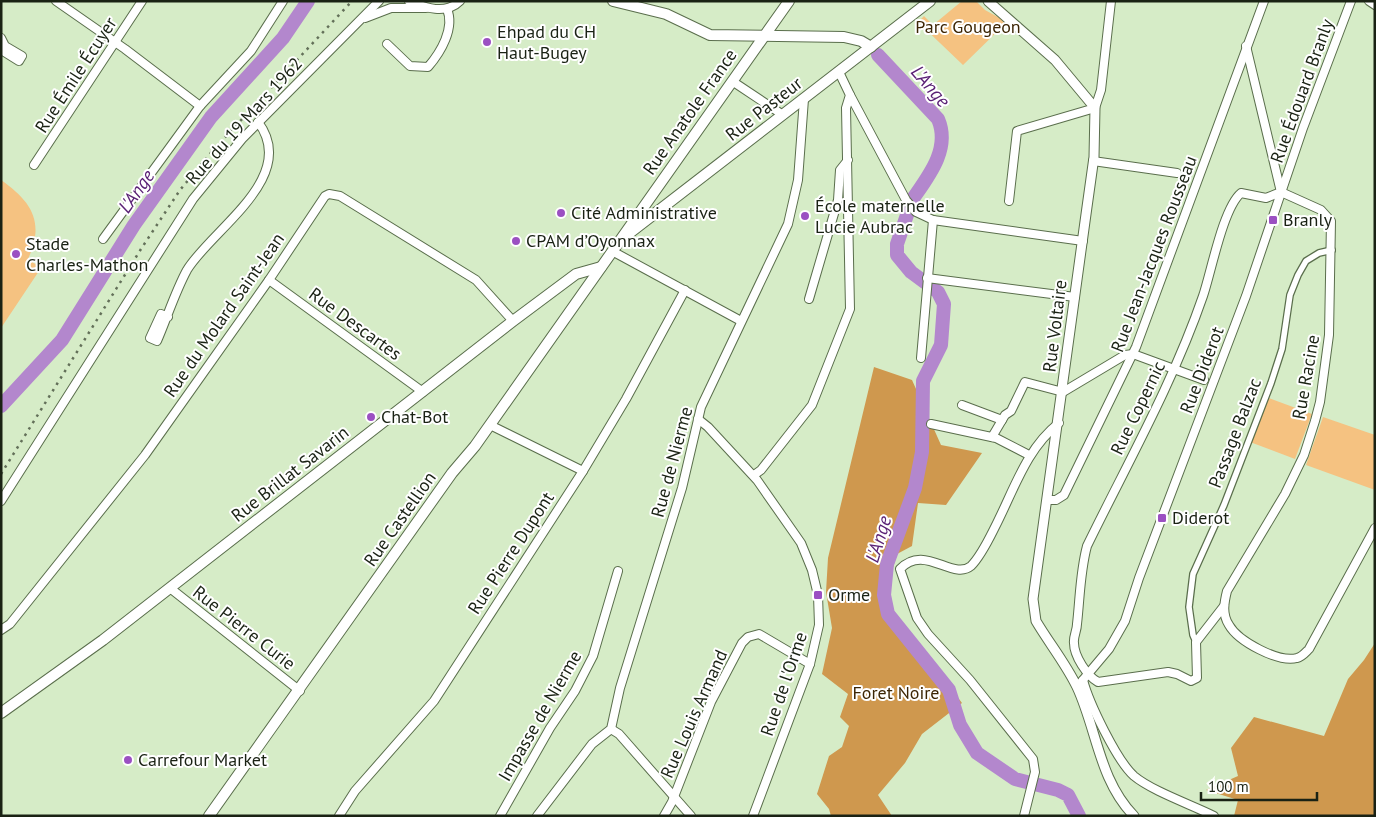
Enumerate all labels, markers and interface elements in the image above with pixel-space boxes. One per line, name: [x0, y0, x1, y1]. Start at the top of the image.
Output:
street label: Rue Émile Écuyer: [30, 13, 122, 137]
park label: Parc Gougeon: [915, 15, 1021, 38]
street label: Rue Édouard Branly: [1265, 15, 1338, 166]
place label: Ehpad du CH Haut-Bugey: [497, 20, 596, 64]
marker: Ehpad du CH Haut-Bugey: [481, 36, 493, 48]
street label: Rue Anatole France: [638, 44, 742, 179]
street label: Rue du 19 Mars 1962: [180, 52, 307, 189]
water label: L'Ange: [906, 60, 956, 112]
street label: Rue Pasteur: [721, 72, 807, 146]
street label: Rue Jean-Jacques Rousseau: [1105, 152, 1202, 355]
water label: L'Ange: [113, 164, 160, 217]
place label: École maternelle Lucie Aubrac: [815, 194, 945, 238]
place label: Cité Administrative: [571, 201, 717, 224]
marker: Cité Administrative: [555, 207, 567, 219]
place label: Branly: [1283, 208, 1333, 231]
marker: École maternelle Lucie Aubrac: [799, 210, 811, 222]
marker: Branly: [1267, 214, 1279, 226]
street label: Rue du Molard Saint-Jean: [158, 228, 289, 401]
place label: CPAM d’Oyonnax: [526, 229, 655, 252]
place label: Stade Charles-Mathon: [26, 232, 148, 276]
marker: CPAM d’Oyonnax: [510, 235, 522, 247]
marker: Stade Charles-Mathon: [10, 248, 22, 260]
street label: Rue Voltaire: [1037, 278, 1072, 373]
street label: Rue Descartes: [304, 282, 406, 365]
street label: Rue Diderot: [1174, 323, 1229, 417]
street label: Rue Racine: [1287, 333, 1324, 421]
street label: Rue Copernic: [1105, 357, 1170, 458]
street label: Passage Balzac: [1203, 375, 1266, 491]
street label: Rue de Nierme: [646, 404, 697, 520]
place label: Chat-Bot: [381, 405, 448, 428]
marker: Chat-Bot: [365, 411, 377, 423]
street label: Rue Brillat Savarin: [226, 421, 353, 527]
street label: Rue Castellion: [358, 467, 441, 571]
street label: Rue Pierre Dupont: [462, 487, 559, 618]
place label: Diderot: [1172, 506, 1229, 529]
marker: Diderot: [1156, 512, 1168, 524]
water label: L'Ange: [860, 513, 896, 565]
street label: Rue Pierre Curie: [188, 580, 300, 675]
place label: Orme: [828, 583, 870, 606]
marker: Orme: [812, 589, 824, 601]
street label: Rue de l'Orme: [755, 629, 812, 739]
street label: Impasse de Nierme: [493, 646, 586, 785]
street label: Rue Louis Armand: [655, 646, 732, 782]
park label: Foret Noire: [853, 681, 939, 704]
place label: Carrefour Market: [138, 748, 267, 771]
marker: Carrefour Market: [122, 754, 134, 766]
scale bar: [1201, 770, 1317, 802]
text: 100 m: [1208, 777, 1249, 796]

